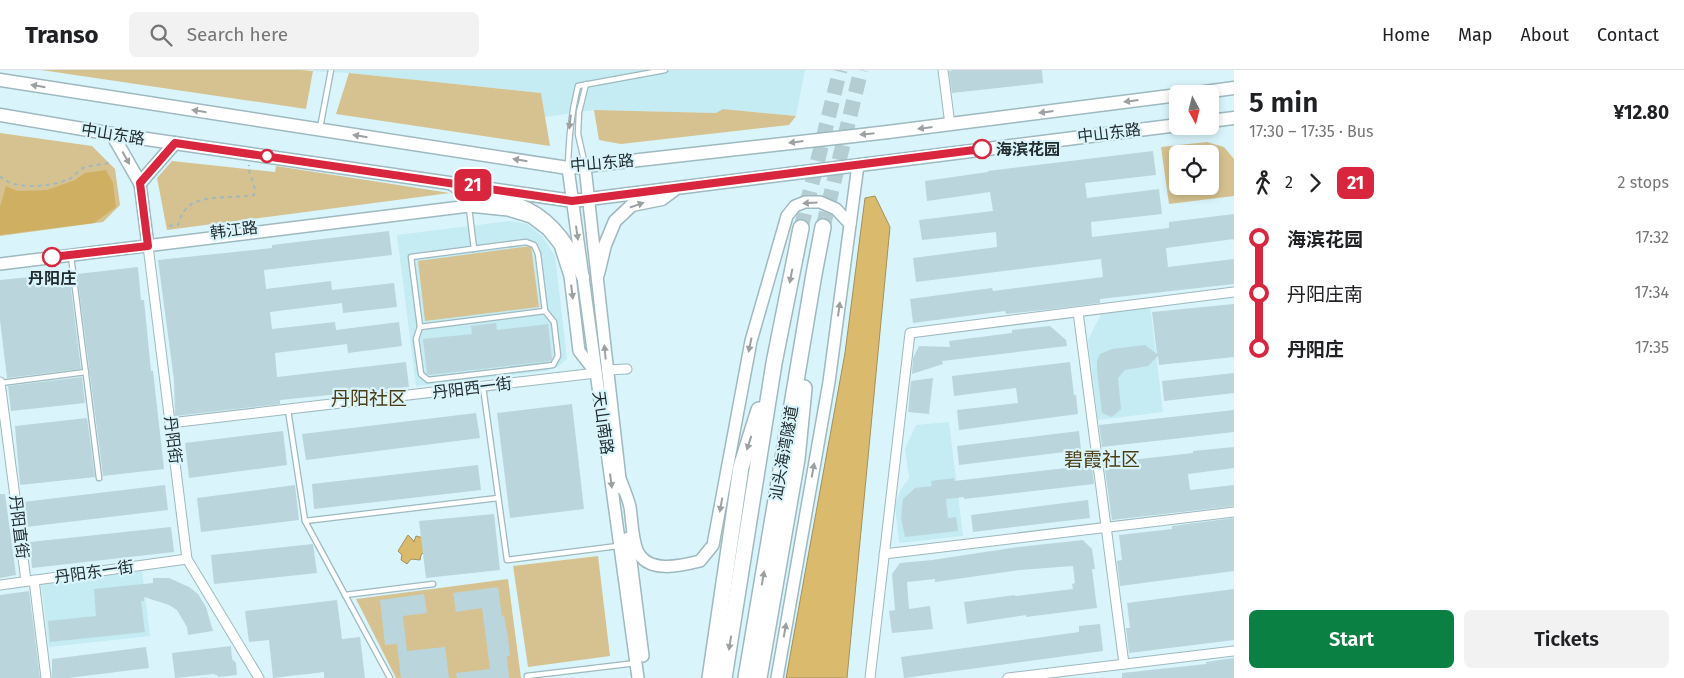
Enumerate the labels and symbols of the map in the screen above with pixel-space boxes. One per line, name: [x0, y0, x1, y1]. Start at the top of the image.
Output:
one-way arrow: [30, 82, 46, 90]
north arrow: [1169, 85, 1219, 135]
one-way arrow: [1122, 97, 1138, 105]
one-way arrow: [191, 107, 207, 115]
one-way arrow: [1038, 108, 1054, 116]
one-way arrow: [566, 115, 574, 131]
street label: 中山东路: [80, 120, 146, 148]
street label: 中山东路: [1076, 120, 1142, 146]
one-way arrow: [917, 124, 933, 132]
one-way arrow: [858, 130, 874, 138]
one-way arrow: [351, 131, 367, 139]
one-way arrow: [788, 138, 804, 146]
marker: 海滨花园: [972, 139, 992, 159]
place label: 海滨花园: [996, 140, 1060, 159]
unlabelled marker: [260, 149, 274, 163]
one-way arrow: [122, 151, 130, 166]
street label: 中山东路: [569, 151, 635, 175]
one-way arrow: [512, 156, 528, 164]
line badge: 21: [450, 169, 496, 201]
one-way arrow: [801, 199, 817, 207]
one-way arrow: [630, 201, 645, 209]
street label: 韩江路: [209, 218, 259, 242]
one-way arrow: [573, 226, 581, 242]
marker: 丹阳庄: [42, 247, 62, 267]
one-way arrow: [787, 268, 795, 284]
place label: 丹阳庄: [28, 269, 76, 288]
one-way arrow: [568, 284, 576, 300]
one-way arrow: [835, 301, 843, 317]
one-way arrow: [746, 337, 754, 352]
one-way arrow: [601, 343, 609, 359]
street label: 丹阳西一街: [431, 374, 513, 402]
district label: 丹阳社区: [331, 387, 407, 410]
street label: 天山南路: [589, 390, 617, 456]
street label: 汕头海湾隧道: [766, 404, 802, 502]
street label: 丹阳街: [161, 415, 185, 465]
one-way arrow: [744, 435, 752, 450]
district label: 碧霞社区: [1064, 448, 1140, 471]
one-way arrow: [810, 462, 818, 478]
one-way arrow: [607, 473, 615, 489]
street label: 丹阳直街: [6, 494, 32, 560]
one-way arrow: [716, 497, 724, 513]
street label: 丹阳东一街: [53, 557, 135, 587]
one-way arrow: [759, 570, 767, 586]
one-way arrow: [781, 622, 789, 638]
one-way arrow: [726, 635, 734, 651]

